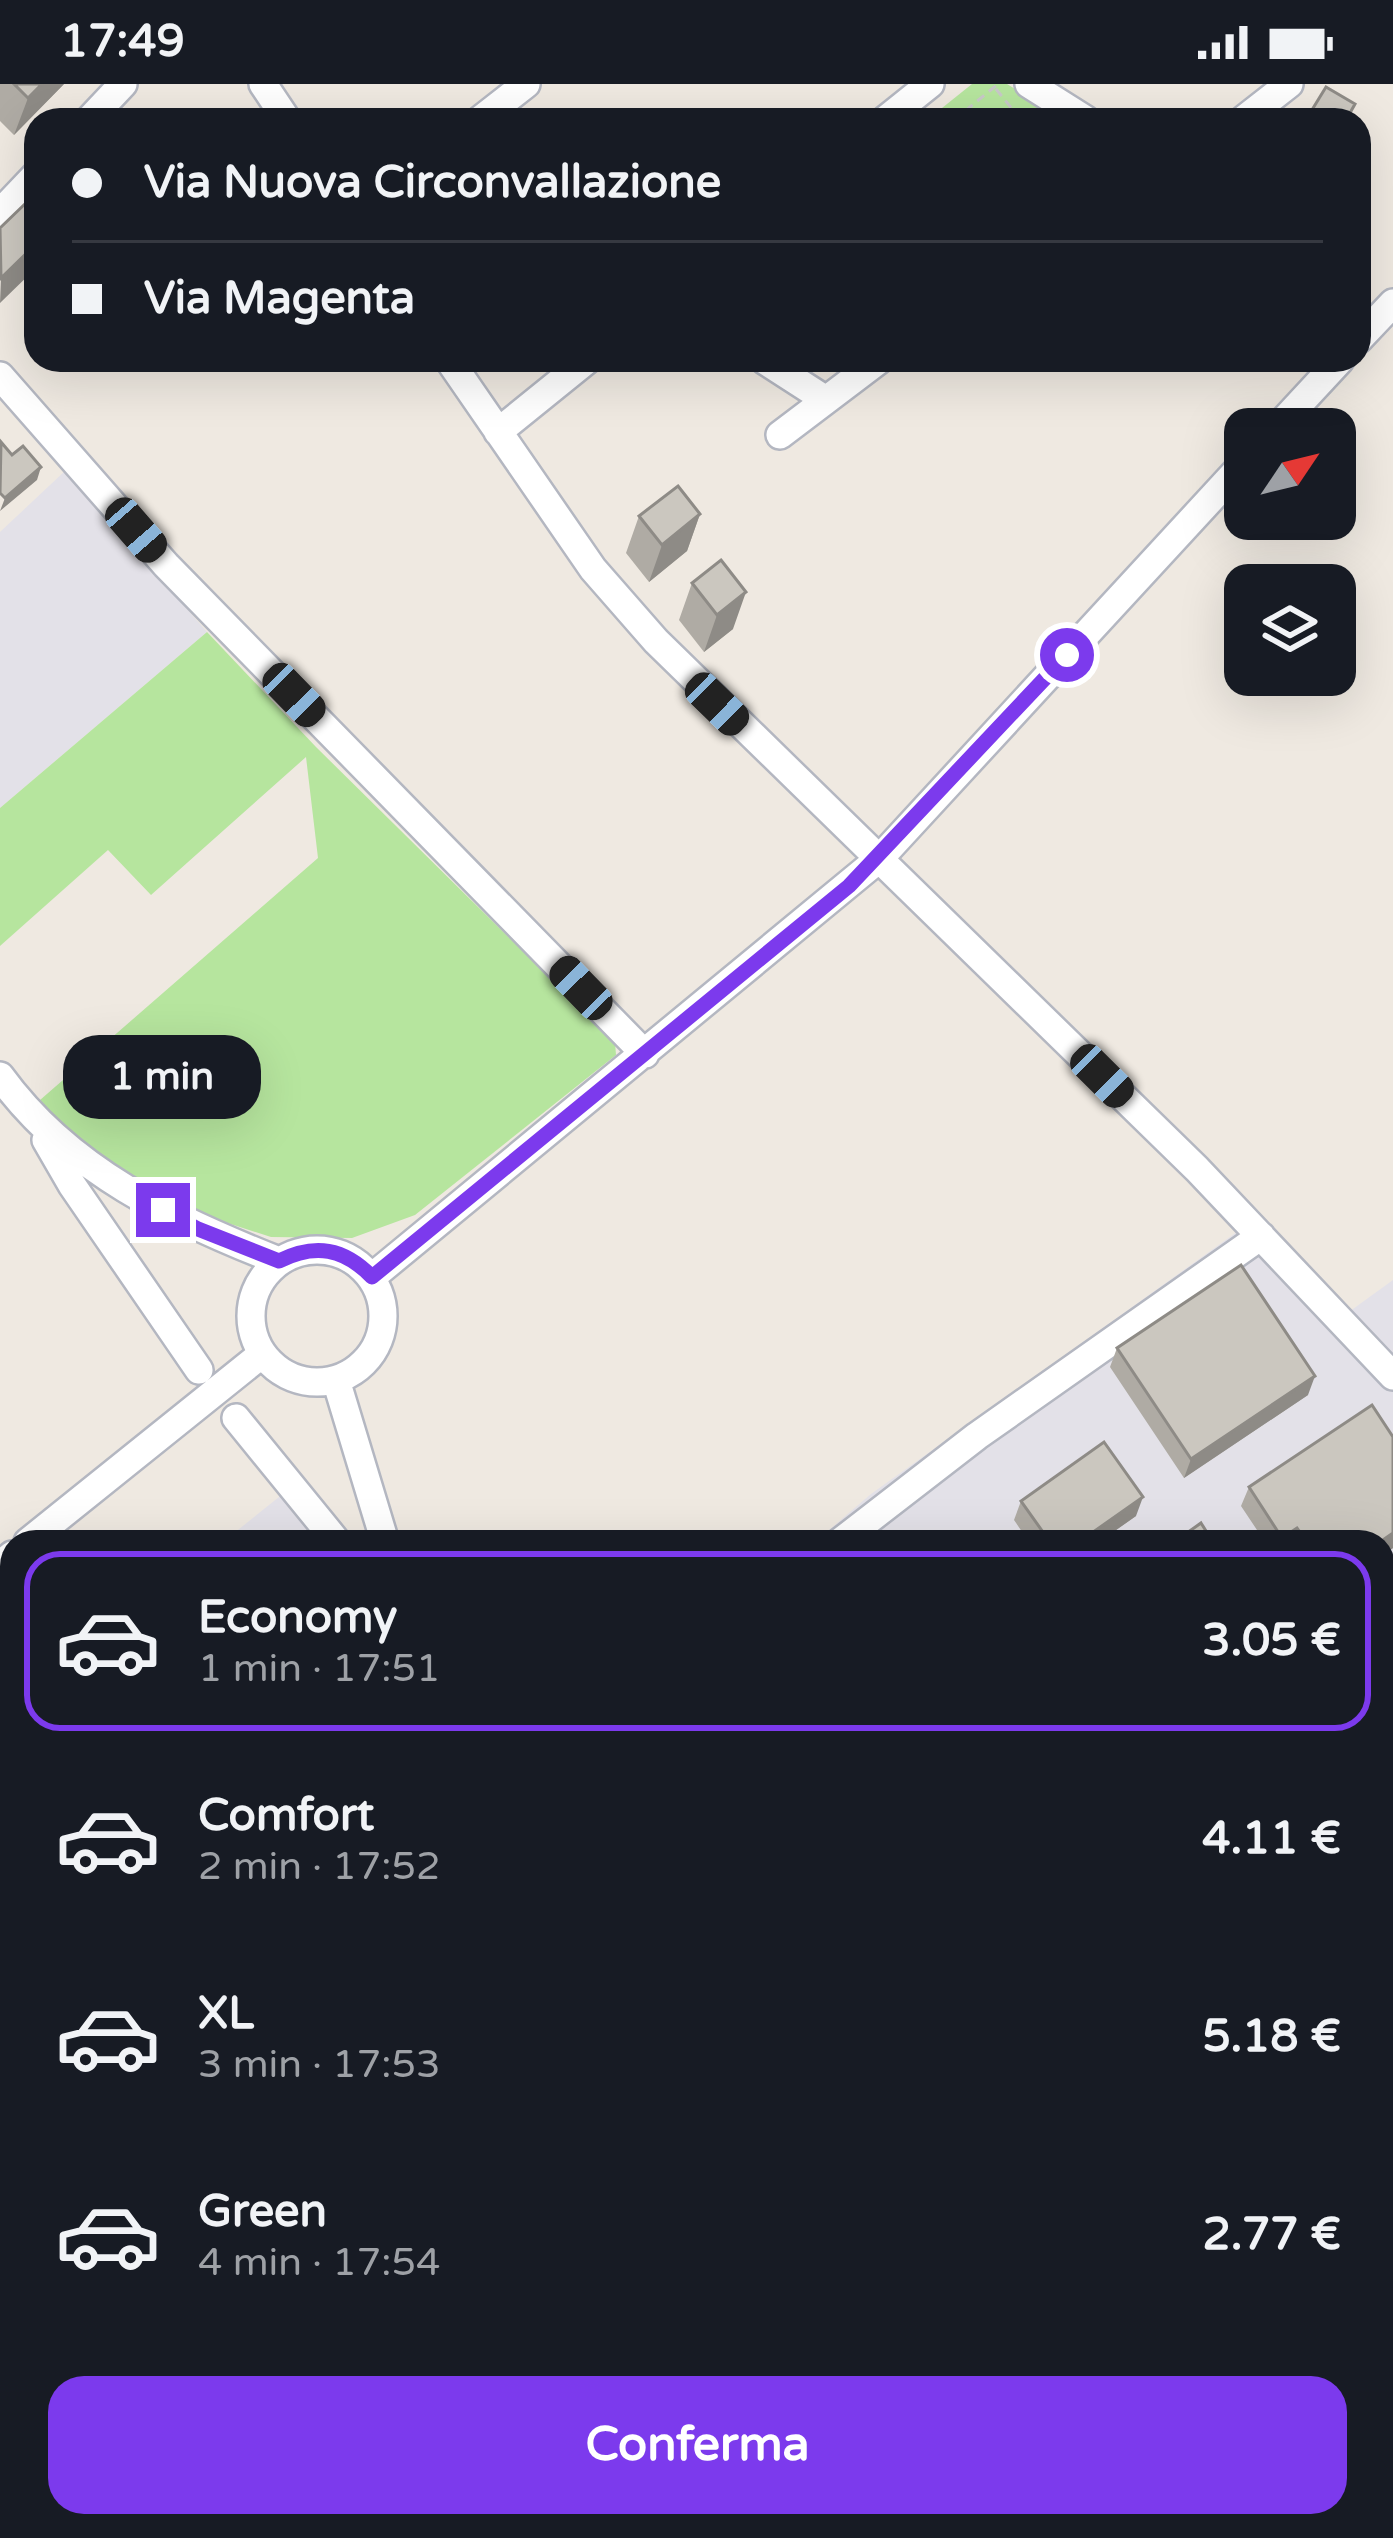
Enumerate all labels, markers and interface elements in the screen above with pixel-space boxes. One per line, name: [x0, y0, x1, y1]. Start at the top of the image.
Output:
text: 17:49: [60, 15, 185, 69]
text: Via Nuova Circonvallazione: [144, 156, 721, 210]
text: Via Magenta: [144, 272, 415, 326]
north arrow: [1224, 408, 1356, 540]
map controls: [1224, 408, 1356, 696]
car: [99, 491, 173, 569]
button: layers: [1224, 564, 1356, 696]
route start: [1040, 628, 1094, 682]
car: [256, 657, 332, 733]
car: [679, 666, 755, 742]
car: [543, 950, 619, 1026]
callout: 1 min: [64, 1036, 262, 1120]
car: [1064, 1038, 1140, 1114]
text: 1 min: [110, 1053, 214, 1100]
route end: [136, 1183, 190, 1237]
icon: car: [54, 1587, 162, 1695]
text: Economy: [198, 1591, 397, 1645]
text: 3.05 €: [1202, 1614, 1341, 1668]
text: 1 min · 17:51: [198, 1645, 440, 1692]
icon: car: [54, 1785, 162, 1893]
text: Comfort: [198, 1789, 374, 1843]
text: 4.11 €: [1202, 1812, 1341, 1866]
text: 2 min · 17:52: [198, 1843, 440, 1890]
icon: car: [54, 1983, 162, 2091]
text: XL: [198, 1987, 254, 2041]
text: 5.18 €: [1203, 2010, 1341, 2064]
text: 3 min · 17:53: [198, 2041, 440, 2088]
icon: car: [54, 2181, 162, 2289]
text: Green: [198, 2185, 327, 2239]
text: 2.77 €: [1203, 2208, 1341, 2262]
text: 4 min · 17:54: [198, 2239, 440, 2286]
button: Conferma: [48, 2376, 1347, 2514]

